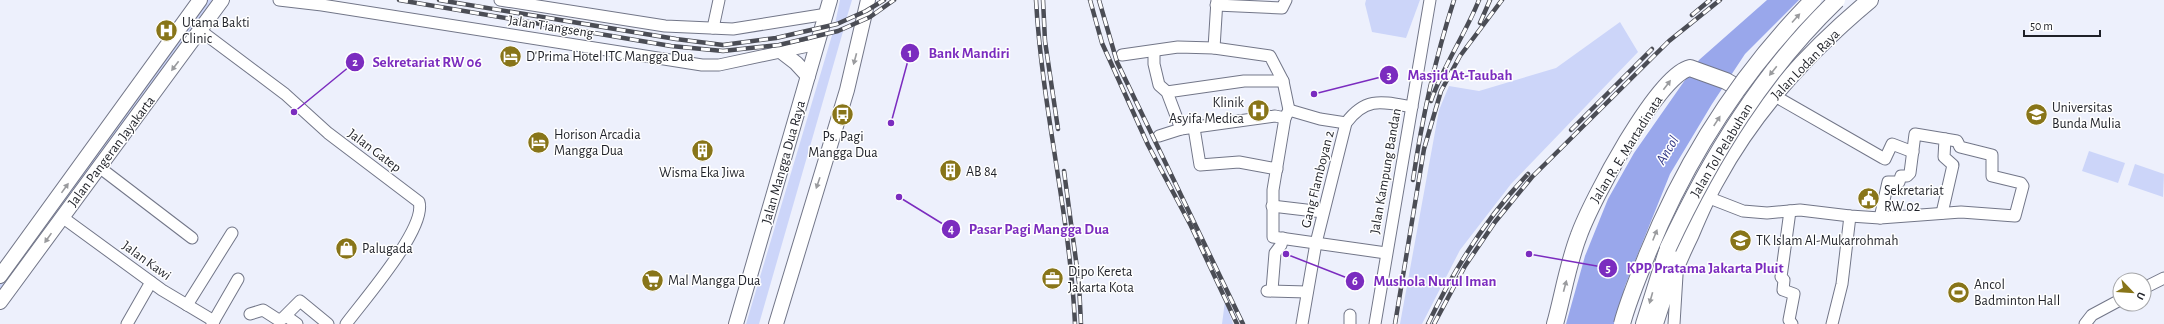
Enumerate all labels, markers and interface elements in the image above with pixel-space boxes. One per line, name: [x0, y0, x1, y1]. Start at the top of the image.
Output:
scale bar: [2024, 12, 2100, 38]
street label: Jalan Tiangseng: [507, 13, 595, 41]
one-way arrow: [1791, 13, 1801, 23]
place label: Utama Bakti Clinic: [182, 16, 250, 46]
hospital icon: Utama Bakti Clinic: [153, 17, 179, 43]
text: 50 m: [2030, 20, 2053, 32]
street label: Jalan Lodan Raya: [1769, 27, 1843, 102]
callout: Bank Mandiri: [900, 39, 1017, 66]
hotel icon: D'Prima Hotel ITC Mangga Dua: [497, 43, 523, 69]
text: Bank Mandiri: [928, 46, 1010, 61]
text: 1: [908, 47, 912, 59]
callout: Sekretariat RW 06: [345, 48, 490, 75]
place label: D'Prima Hotel ITC Mangga Dua: [526, 50, 694, 64]
one-way arrow: [852, 53, 858, 65]
text: Sekretariat RW 06: [372, 55, 482, 70]
text: 2: [352, 56, 358, 68]
one-way arrow: [171, 60, 179, 71]
callout: Masjid At-Taubah: [1379, 61, 1520, 88]
one-way arrow: [1769, 65, 1778, 76]
text: Masjid At-Taubah: [1407, 68, 1513, 83]
text: 3: [1386, 69, 1392, 81]
one-way arrow: [1663, 79, 1671, 90]
street label: Jalan Pangeran Jayakarta: [66, 93, 158, 209]
street label: Jalan R. E. Martadinata: [1588, 93, 1666, 206]
place label: Klinik Asyifa Medica: [1169, 96, 1245, 126]
hospital icon: Klinik Asyifa Medica: [1246, 97, 1272, 123]
street label: Jalan Mangga Dua Raya: [760, 99, 808, 225]
bus stop icon: Ps. Pagi Mangga Dua: [830, 101, 856, 127]
street label: Jalan Tol Pelabuhan: [1688, 101, 1755, 200]
place label: Universitas Bunda Mulia: [2052, 101, 2122, 131]
school or university icon: Universitas Bunda Mulia: [2023, 102, 2049, 128]
street label: Jalan Kampung Bandan: [1368, 107, 1404, 235]
one-way arrow: [1713, 115, 1720, 127]
street label: Jalan Gatep: [345, 126, 404, 175]
place label: Horison Arcadia Mangga Dua: [554, 128, 641, 158]
hotel icon: Horison Arcadia Mangga Dua: [526, 129, 552, 155]
street label: Gang Flamboyan 2: [1299, 129, 1337, 229]
place label: Ps. Pagi Mangga Dua: [808, 130, 878, 160]
water label: Ancol: [1653, 133, 1682, 168]
building icon: Wisma Eka Jiwa: [689, 137, 715, 163]
building icon: AB 84: [937, 158, 963, 184]
place label: AB 84: [966, 165, 998, 179]
place label: Wisma Eka Jiwa: [659, 166, 746, 180]
one-way arrow: [815, 178, 821, 190]
one-way arrow: [61, 183, 69, 194]
place label: Sekretariat RW 02: [1884, 184, 1944, 214]
public building icon: Sekretariat RW 02: [1856, 185, 1882, 211]
callout: Pasar Pagi Mangga Dua: [941, 215, 1117, 242]
text: Pasar Pagi Mangga Dua: [969, 222, 1109, 237]
text: 4: [948, 223, 954, 235]
school or university icon: TK Islam Al-Mukarrohmah: [1728, 227, 1754, 253]
one-way arrow: [1653, 229, 1659, 241]
one-way arrow: [44, 232, 52, 243]
place label: TK Islam Al-Mukarrohmah: [1756, 234, 1899, 248]
shop icon: Palugada: [334, 235, 360, 261]
street label: Jalan Kawi: [119, 239, 173, 283]
place label: Palugada: [362, 242, 413, 256]
callout: KPP Pratama Jakarta Pluit: [1598, 255, 1791, 282]
text: KPP Pratama Jakarta Pluit: [1626, 261, 1784, 276]
text: 5: [1605, 262, 1611, 274]
place label: Dipo Kereta Jakarta Kota: [1068, 265, 1134, 295]
office icon: Dipo Kereta Jakarta Kota: [1039, 266, 1065, 292]
supermarket icon: Mal Mangga Dua: [639, 267, 665, 293]
callout: Mushola Nurul Iman: [1345, 267, 1504, 294]
north arrow: [2112, 272, 2152, 312]
place label: Mal Mangga Dua: [668, 274, 761, 288]
text: Mushola Nurul Iman: [1374, 274, 1497, 289]
text: 6: [1352, 275, 1358, 287]
place label: Ancol Badminton Hall: [1974, 278, 2060, 308]
sports icon: Ancol Badminton Hall: [1946, 279, 1972, 305]
one-way arrow: [1562, 280, 1568, 292]
text: U: [2134, 291, 2147, 302]
one-way arrow: [1648, 292, 1654, 304]

